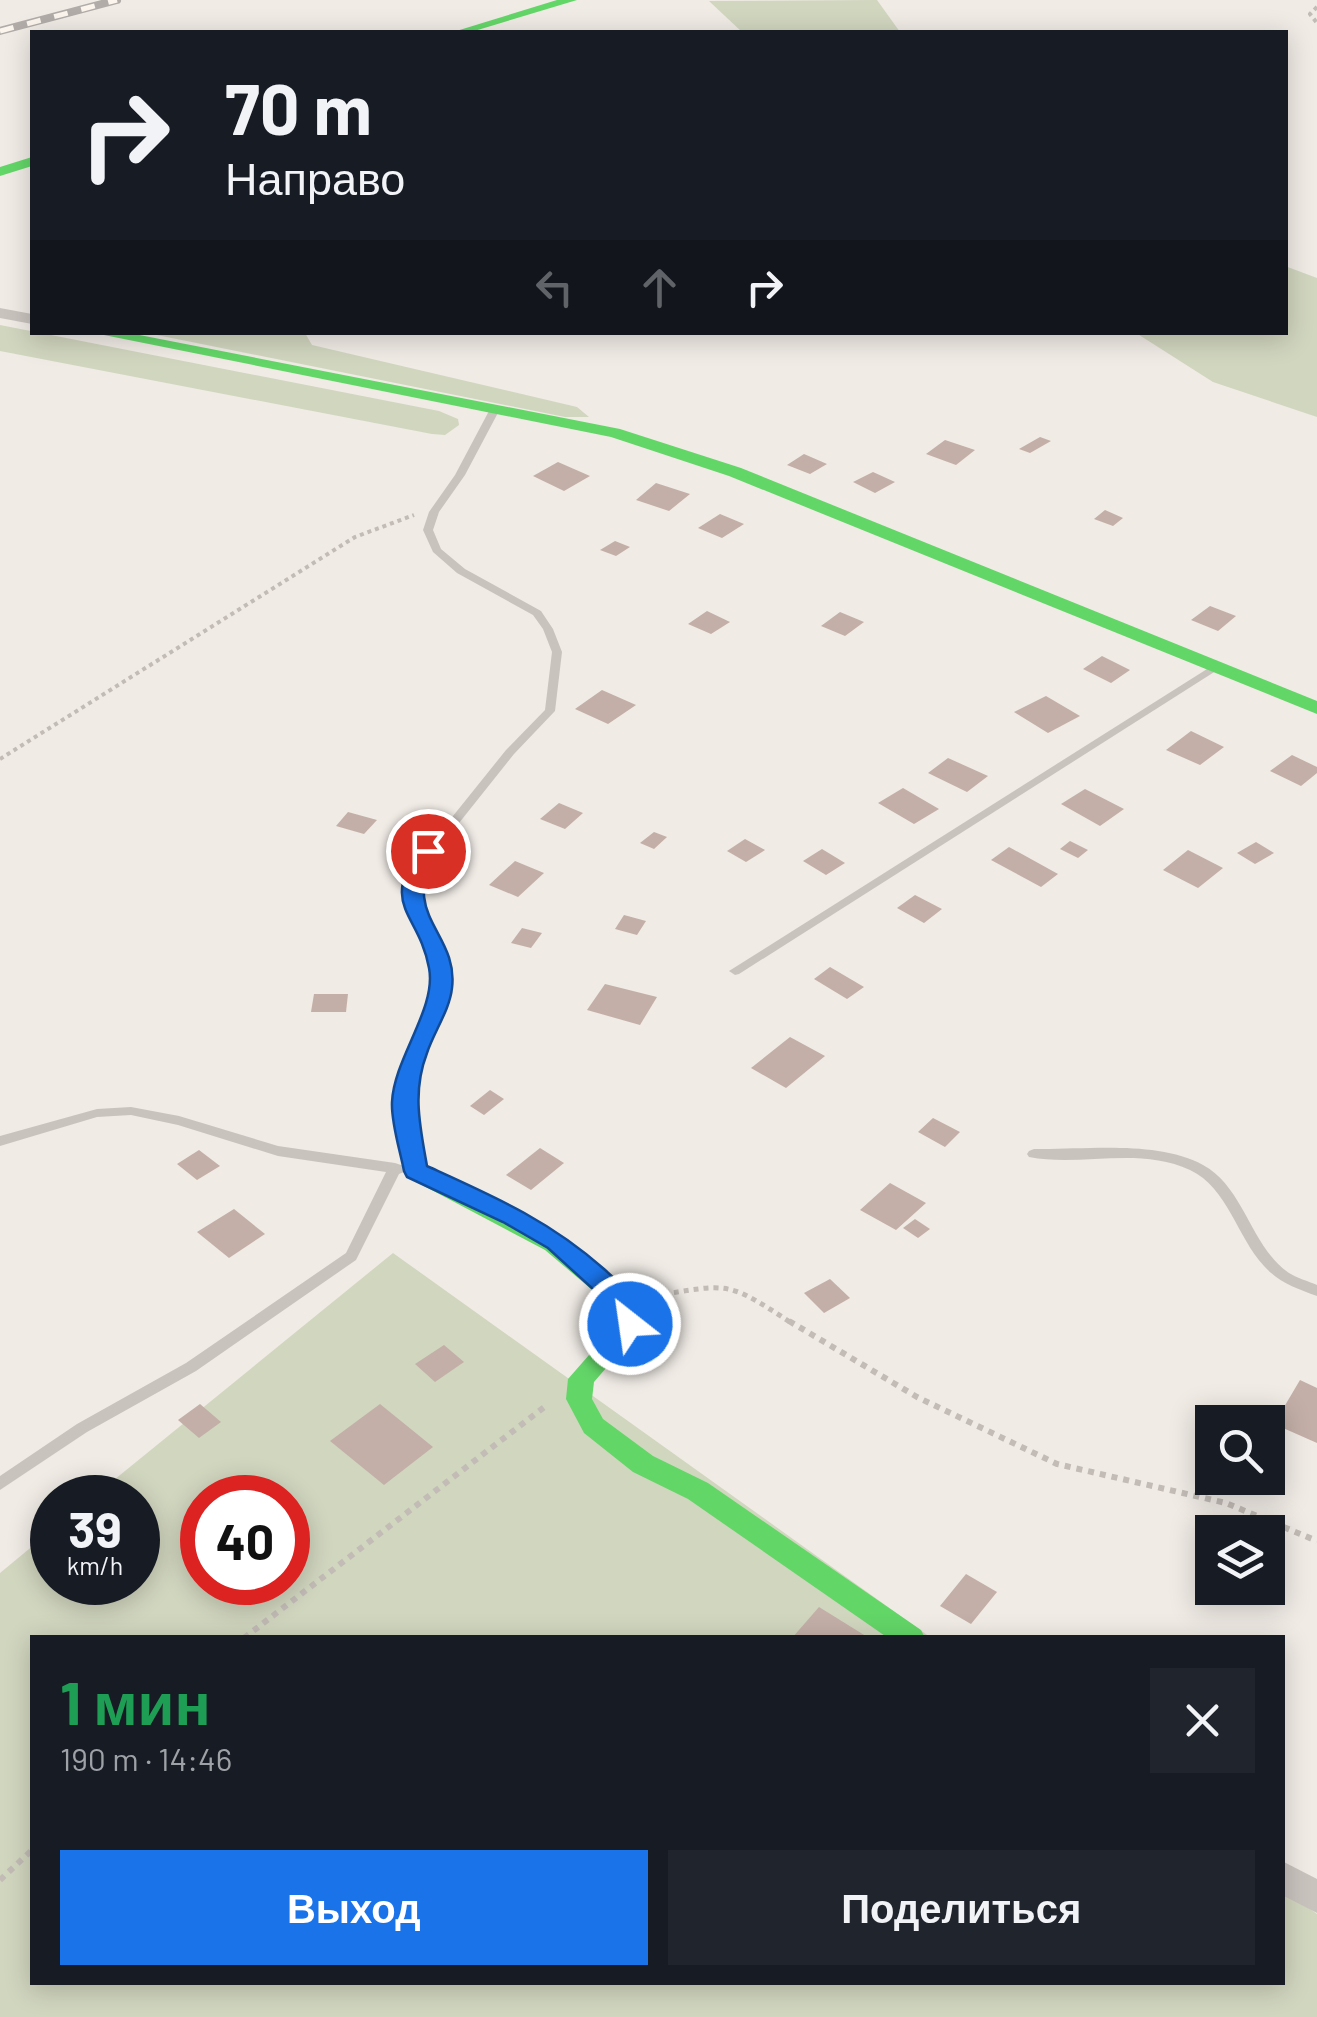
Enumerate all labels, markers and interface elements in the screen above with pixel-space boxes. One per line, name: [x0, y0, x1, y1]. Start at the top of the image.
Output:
text: 70 m: [225, 65, 372, 149]
icon: right: [60, 70, 190, 200]
text: Направо: [225, 150, 405, 204]
icon: left: [527, 260, 582, 315]
icon: ahead: [632, 260, 687, 315]
icon: right: [737, 260, 792, 315]
pin: [386, 809, 471, 894]
icon: arrive: [401, 824, 456, 879]
position arrow: [578, 1272, 682, 1376]
map controls: [1195, 1405, 1285, 1605]
button: search: [1195, 1405, 1285, 1495]
speed limit sign: 40: [180, 1475, 310, 1605]
text: 39: [68, 1498, 122, 1558]
button: layers: [1195, 1515, 1285, 1605]
text: km/h: [67, 1550, 123, 1580]
text: 1 мин: [60, 1665, 211, 1737]
button: close: [1150, 1668, 1255, 1773]
text: 190 m · 14:46: [60, 1739, 232, 1777]
button: Выход: [60, 1850, 648, 1965]
button: Поделиться: [668, 1850, 1255, 1965]

